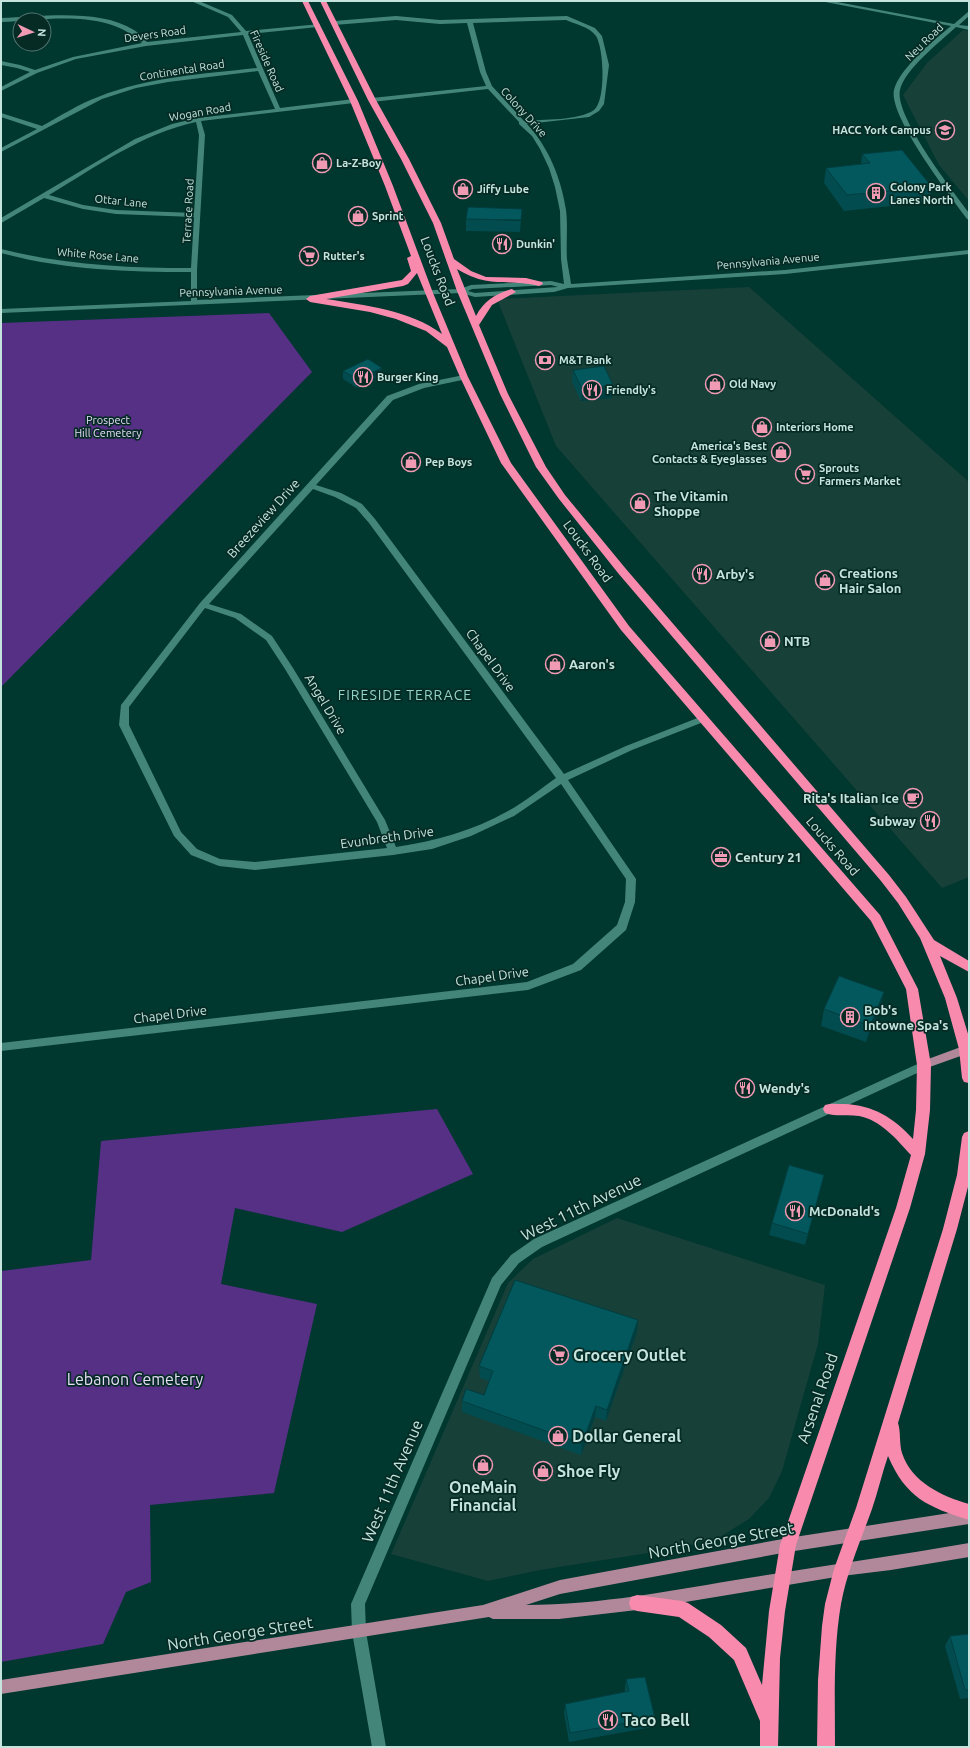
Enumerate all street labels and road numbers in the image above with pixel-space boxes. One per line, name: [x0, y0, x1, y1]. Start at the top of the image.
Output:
street label: Neu Road: [903, 21, 945, 63]
street label: Devers Road: [123, 24, 187, 44]
street label: Fireside Road: [248, 28, 286, 94]
street label: Continental Road: [139, 57, 225, 83]
street label: Colony Drive: [499, 85, 549, 139]
street label: Wogan Road: [168, 101, 232, 123]
street label: Terrace Road: [180, 178, 196, 244]
street label: Ottar Lane: [94, 192, 148, 210]
street label: Loucks Road: [418, 234, 458, 308]
street label: White Rose Lane: [57, 245, 139, 265]
street label: Pennsylvania Avenue: [716, 251, 820, 271]
street label: Pennsylvania Avenue: [179, 283, 283, 299]
street label: Breezeview Drive: [224, 476, 302, 560]
street label: Loucks Road: [561, 517, 615, 585]
street label: Chapel Drive: [464, 626, 518, 694]
street label: Angel Drive: [303, 671, 349, 737]
street label: Loucks Road: [804, 814, 862, 878]
street label: Evunbreth Drive: [339, 824, 435, 850]
street label: Chapel Drive: [454, 964, 530, 988]
street label: Chapel Drive: [132, 1003, 208, 1025]
street label: West 11th Avenue: [518, 1170, 644, 1244]
street label: Arsenal Road: [793, 1350, 841, 1446]
street label: West 11th Avenue: [358, 1417, 426, 1545]
street label: North George Street: [647, 1518, 796, 1562]
street label: North George Street: [166, 1612, 315, 1653]

